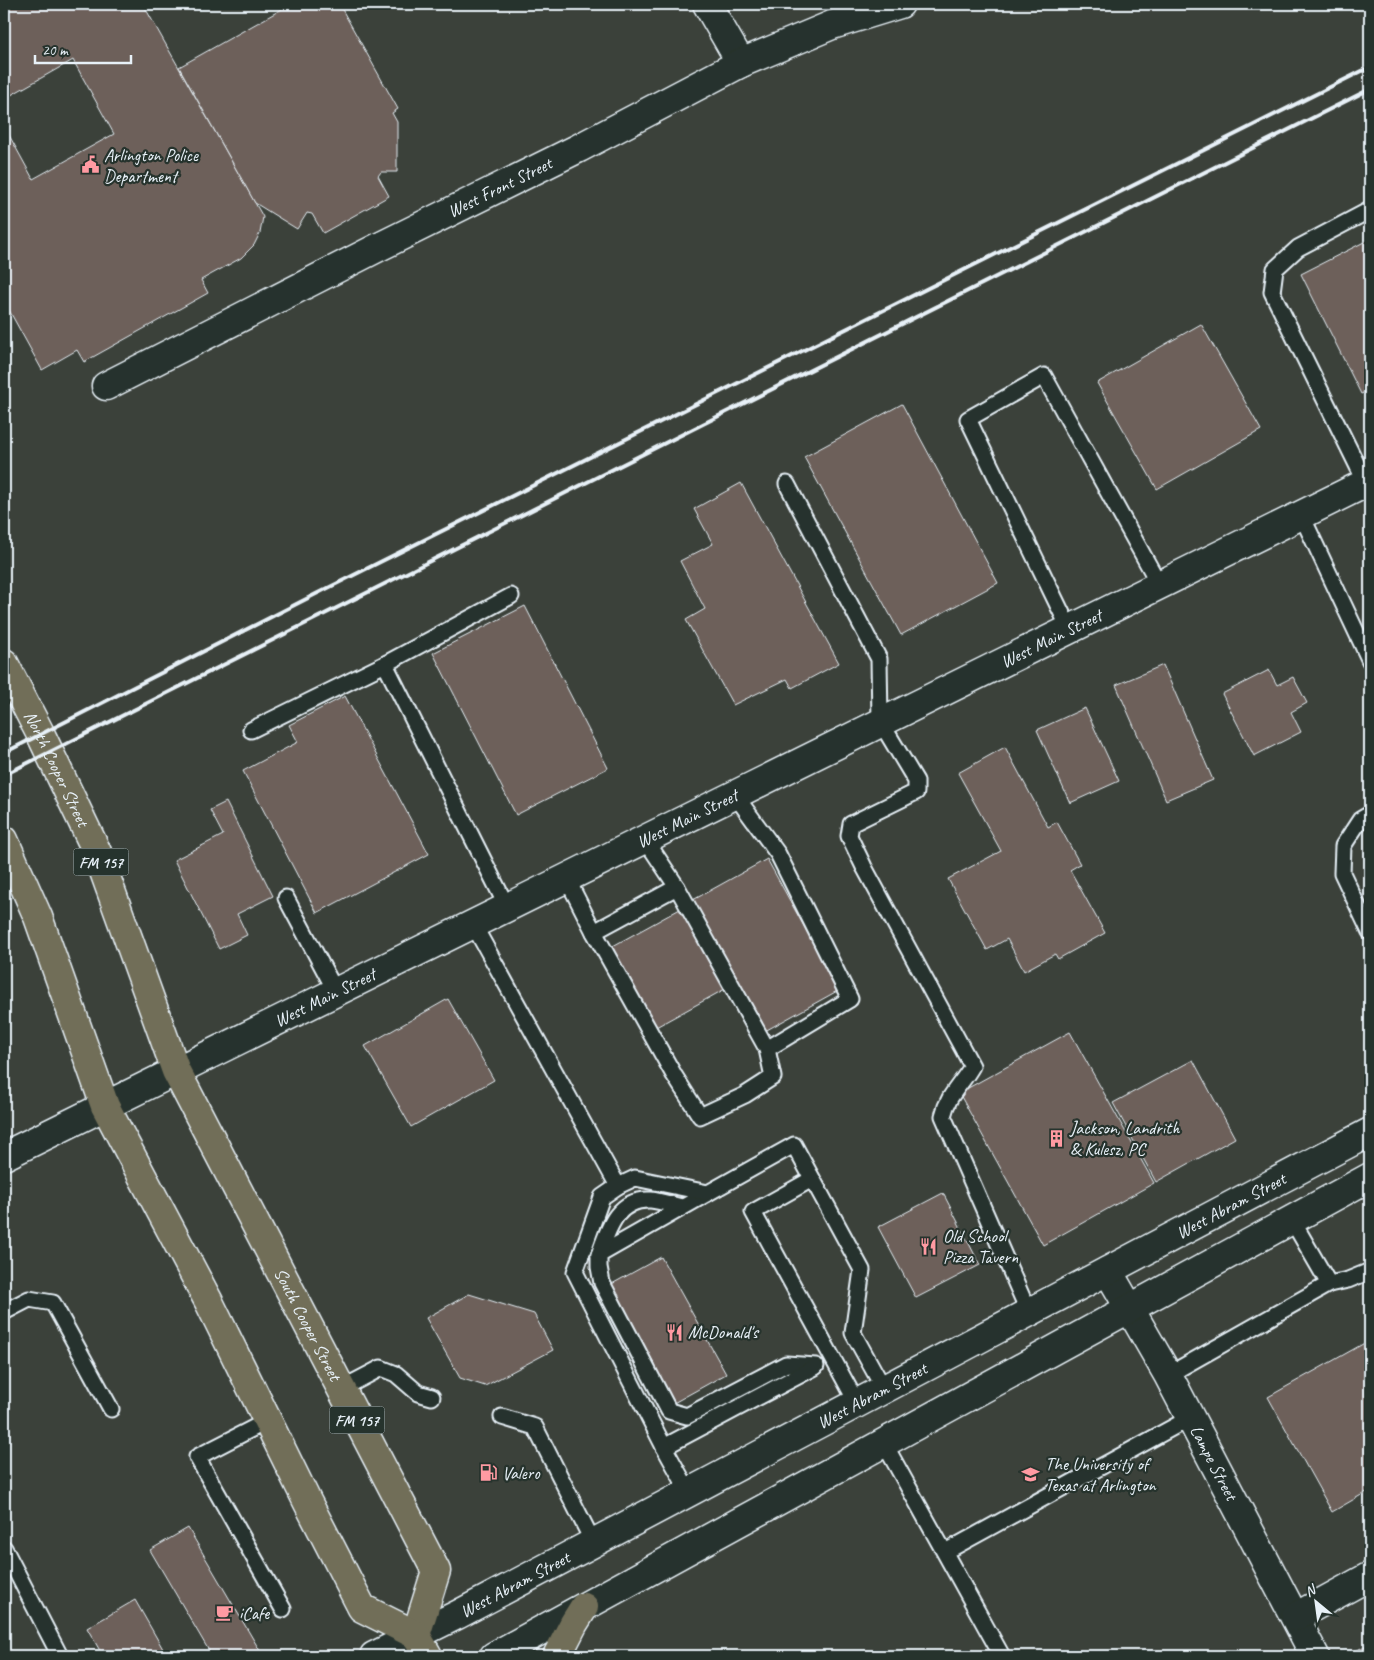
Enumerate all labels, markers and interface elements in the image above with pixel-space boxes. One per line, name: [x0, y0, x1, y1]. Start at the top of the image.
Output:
scale bar: [35, 32, 131, 64]
text: 20 m: [42, 41, 69, 60]
place label: Arlington Police Department: [104, 144, 199, 187]
street label: West Front Street: [444, 151, 557, 222]
public building icon: Arlington Police Department: [80, 155, 100, 175]
street label: West Main Street: [997, 603, 1108, 673]
street label: North Cooper Street: [19, 707, 95, 832]
street label: West Main Street: [633, 783, 744, 853]
road number: FM 157: [74, 849, 128, 876]
street label: West Main Street: [271, 962, 382, 1032]
place label: Jackson, Landrith & Kulesz, PC: [1069, 1117, 1180, 1160]
building icon: Jackson, Landrith & Kulesz, PC: [1046, 1128, 1066, 1148]
street label: West Abram Street: [1172, 1167, 1291, 1244]
place label: Old School Pizza Tavern: [943, 1225, 1019, 1268]
restaurant icon: Old School Pizza Tavern: [919, 1236, 939, 1256]
street label: South Cooper Street: [269, 1264, 347, 1386]
place label: McDonald's: [688, 1321, 760, 1343]
restaurant icon: McDonald's: [664, 1322, 684, 1342]
street label: West Abram Street: [813, 1357, 932, 1433]
road number: FM 157: [330, 1406, 384, 1434]
street label: Lampe Street: [1185, 1421, 1243, 1506]
place label: The University of Texas at Arlington: [1045, 1453, 1157, 1496]
place label: Valero: [502, 1462, 541, 1484]
fuel station icon: Valero: [478, 1463, 498, 1483]
school or university icon: The University of Texas at Arlington: [1021, 1464, 1041, 1484]
street label: West Abram Street: [456, 1545, 575, 1622]
north arrow: [1292, 1578, 1342, 1628]
text: N: [1302, 1580, 1320, 1601]
place label: iCafe: [239, 1602, 270, 1624]
cafe icon: iCafe: [215, 1603, 235, 1623]

